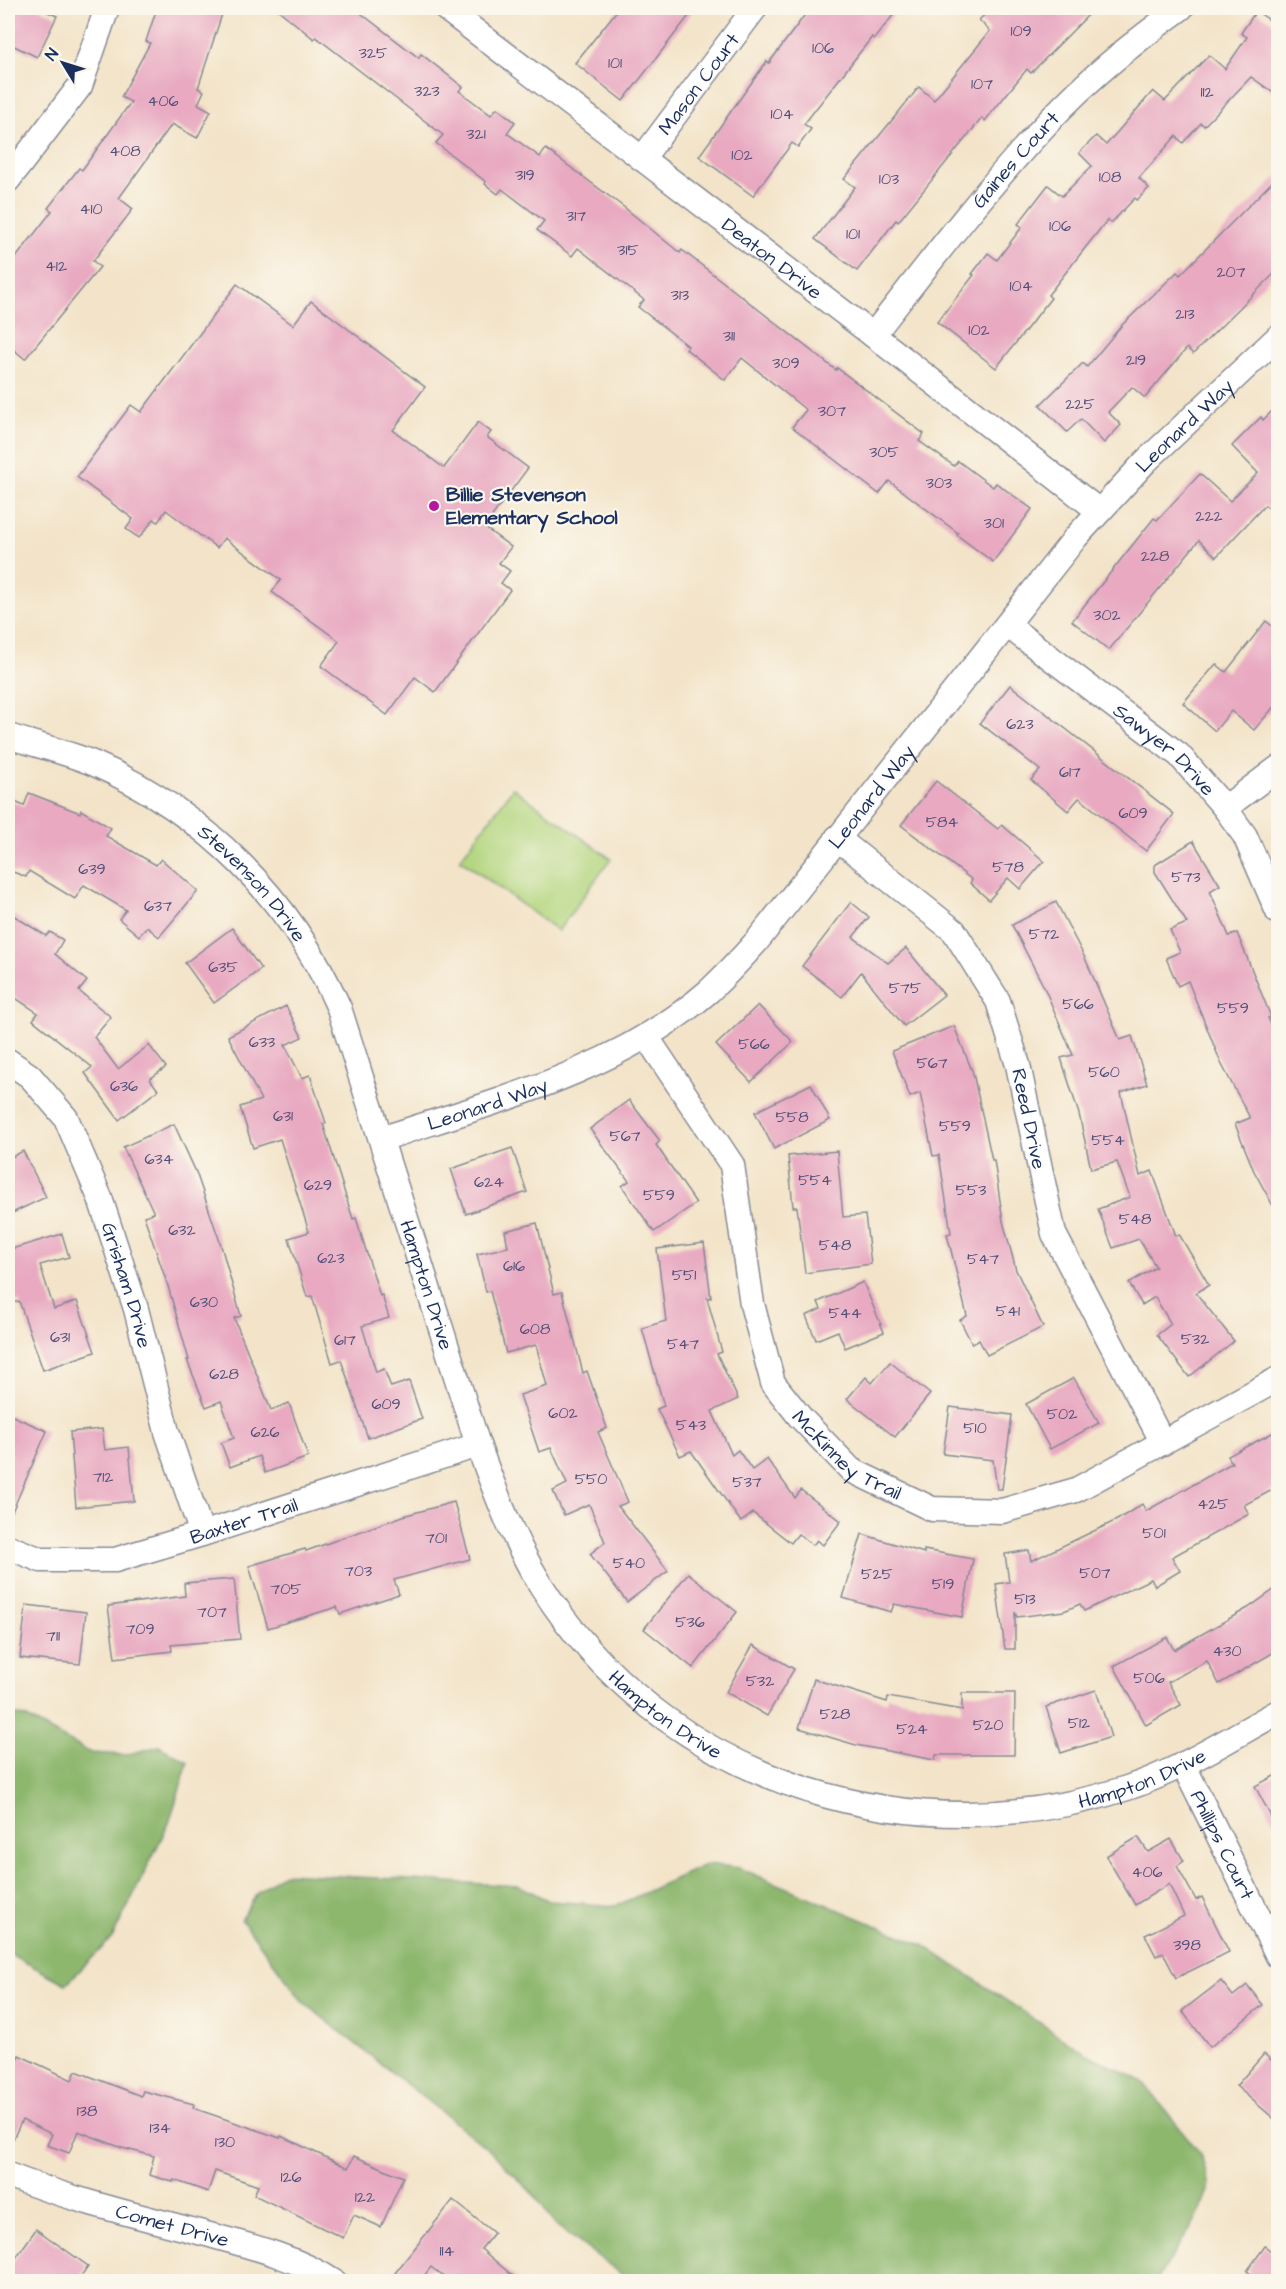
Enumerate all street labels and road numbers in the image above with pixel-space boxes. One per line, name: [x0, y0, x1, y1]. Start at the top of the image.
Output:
street label: Mason Court: [652, 28, 747, 141]
street label: Gaines Court: [966, 105, 1066, 215]
street label: Deaton Drive: [716, 211, 828, 306]
street label: Leonard Way: [1129, 373, 1241, 479]
street label: Sawyer Drive: [1107, 697, 1221, 802]
street label: Leonard Way: [822, 739, 923, 855]
street label: Stevenson Drive: [191, 818, 313, 948]
street label: Reed Drive: [1004, 1066, 1053, 1172]
street label: Leonard Way: [424, 1071, 552, 1138]
street label: Hampton Drive: [392, 1217, 460, 1354]
street label: Grisham Drive: [94, 1219, 158, 1351]
street label: McKinney Trail: [785, 1404, 906, 1507]
street label: Baxter Trail: [187, 1491, 301, 1552]
street label: Hampton Drive: [602, 1664, 727, 1766]
street label: Hampton Drive: [1076, 1742, 1211, 1816]
street label: Phillips Court: [1183, 1786, 1261, 1905]
street label: Comet Drive: [112, 2198, 232, 2255]

